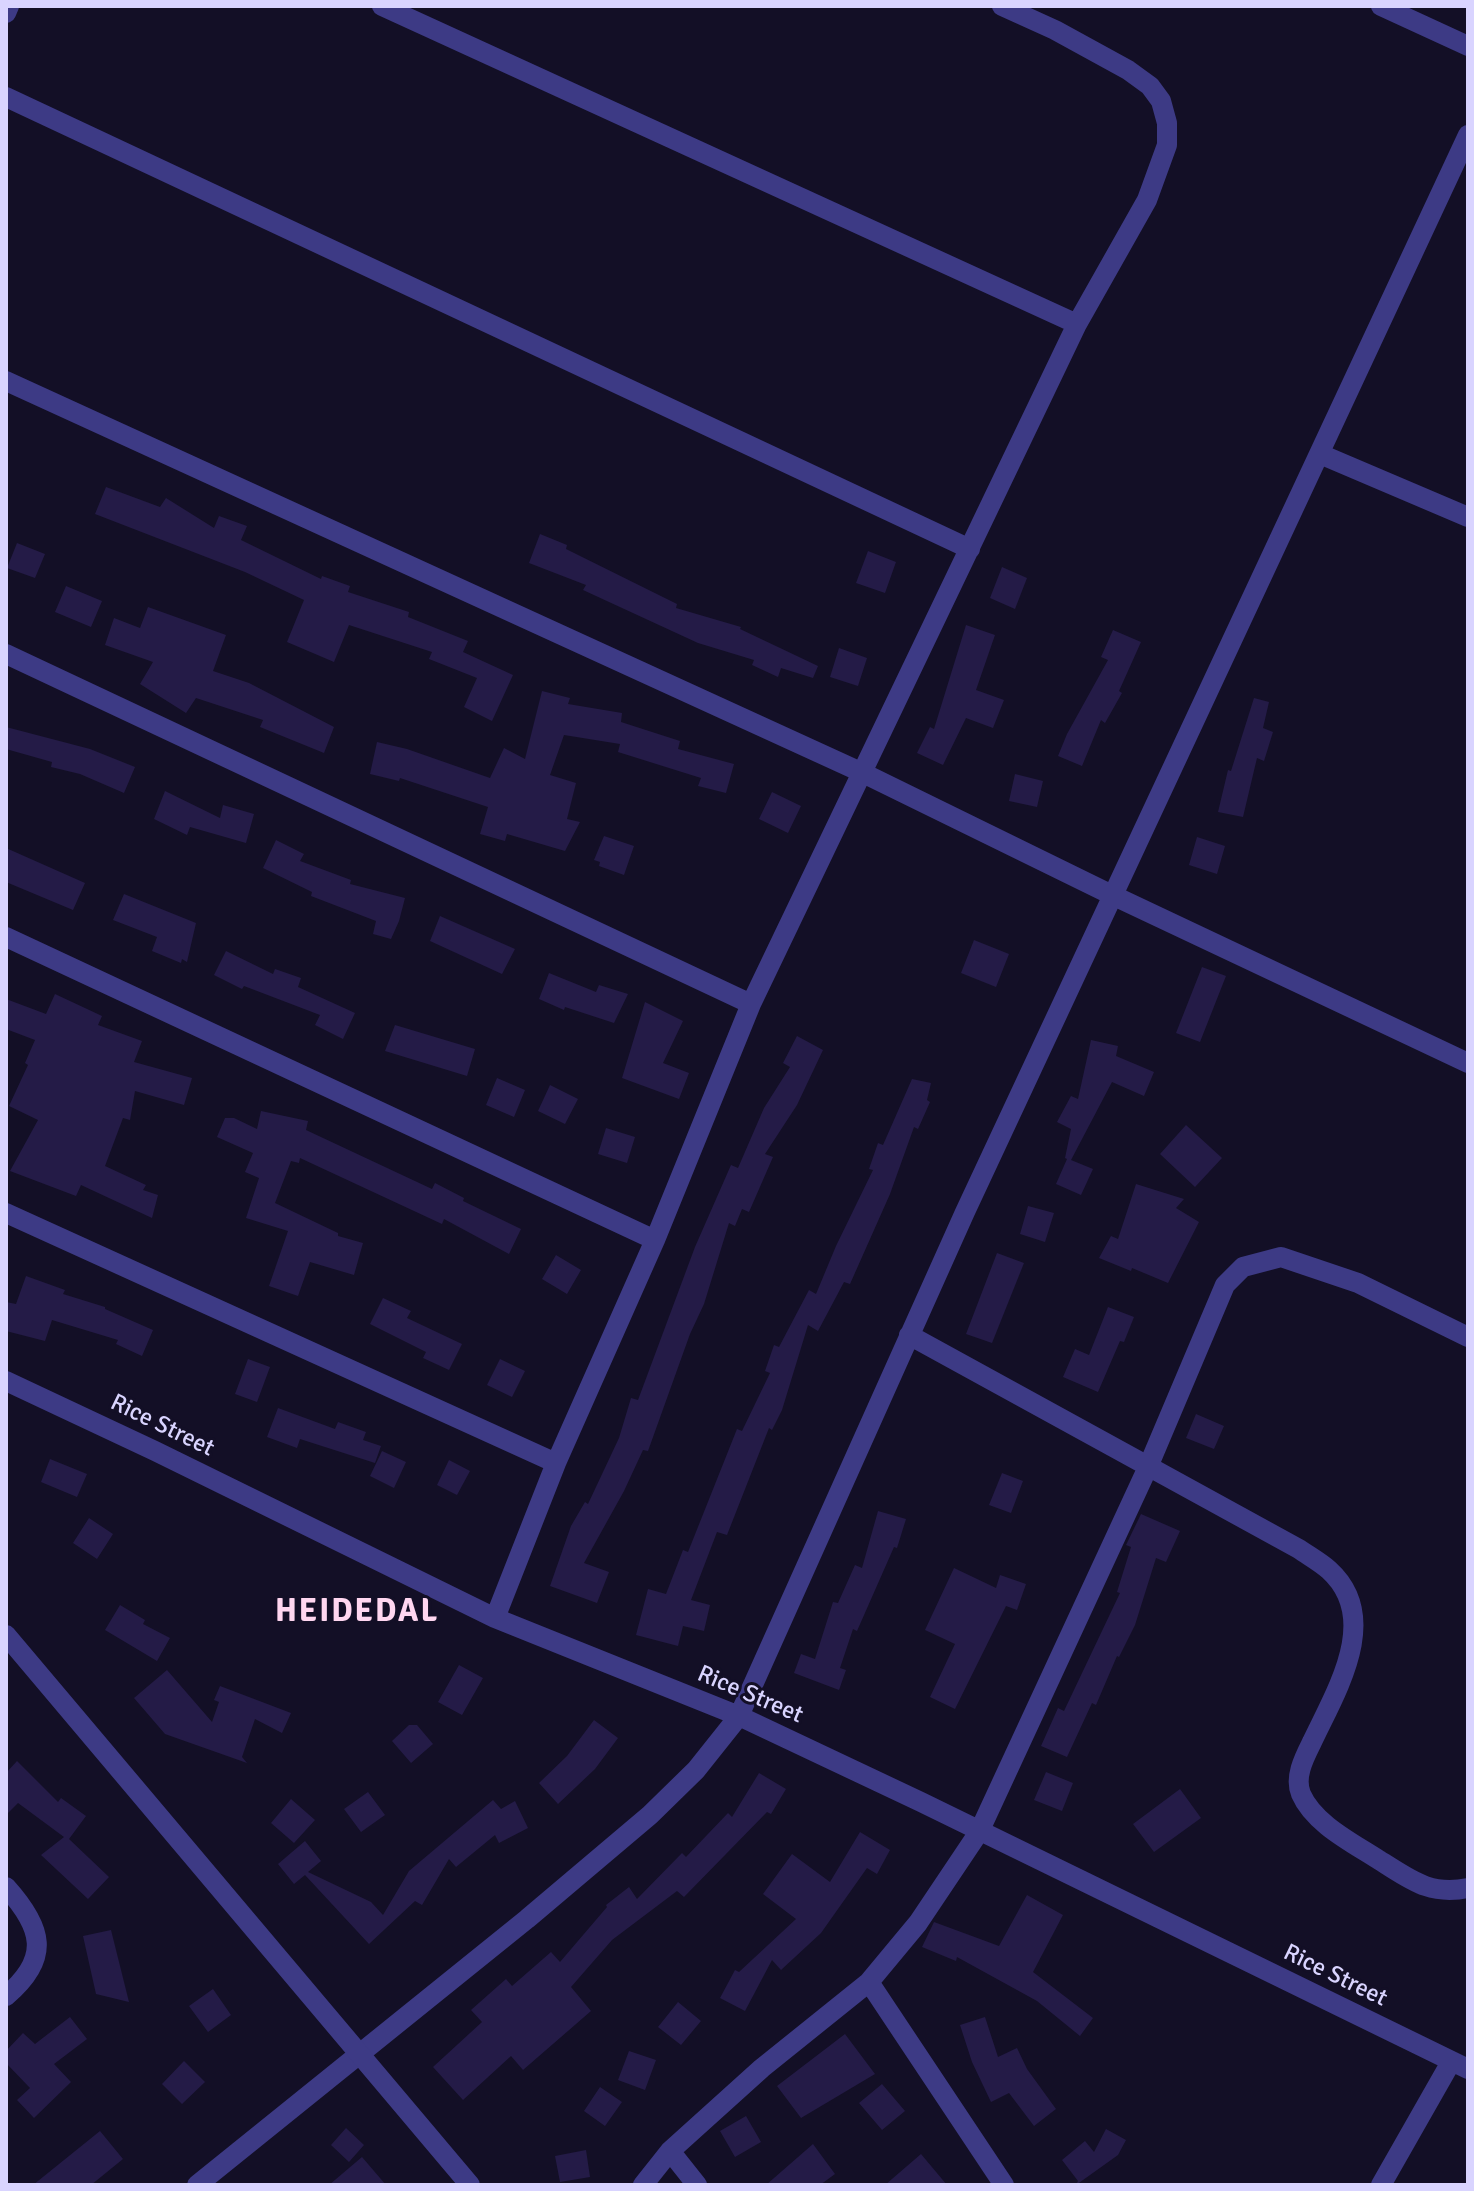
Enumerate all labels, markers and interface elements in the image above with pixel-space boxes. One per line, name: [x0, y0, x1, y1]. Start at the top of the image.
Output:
street label: Rice Street: [105, 1389, 219, 1463]
district label: HEIDEDAL: [275, 1594, 439, 1632]
street label: Rice Street: [693, 1660, 807, 1730]
street label: Rice Street: [1278, 1939, 1392, 2013]

